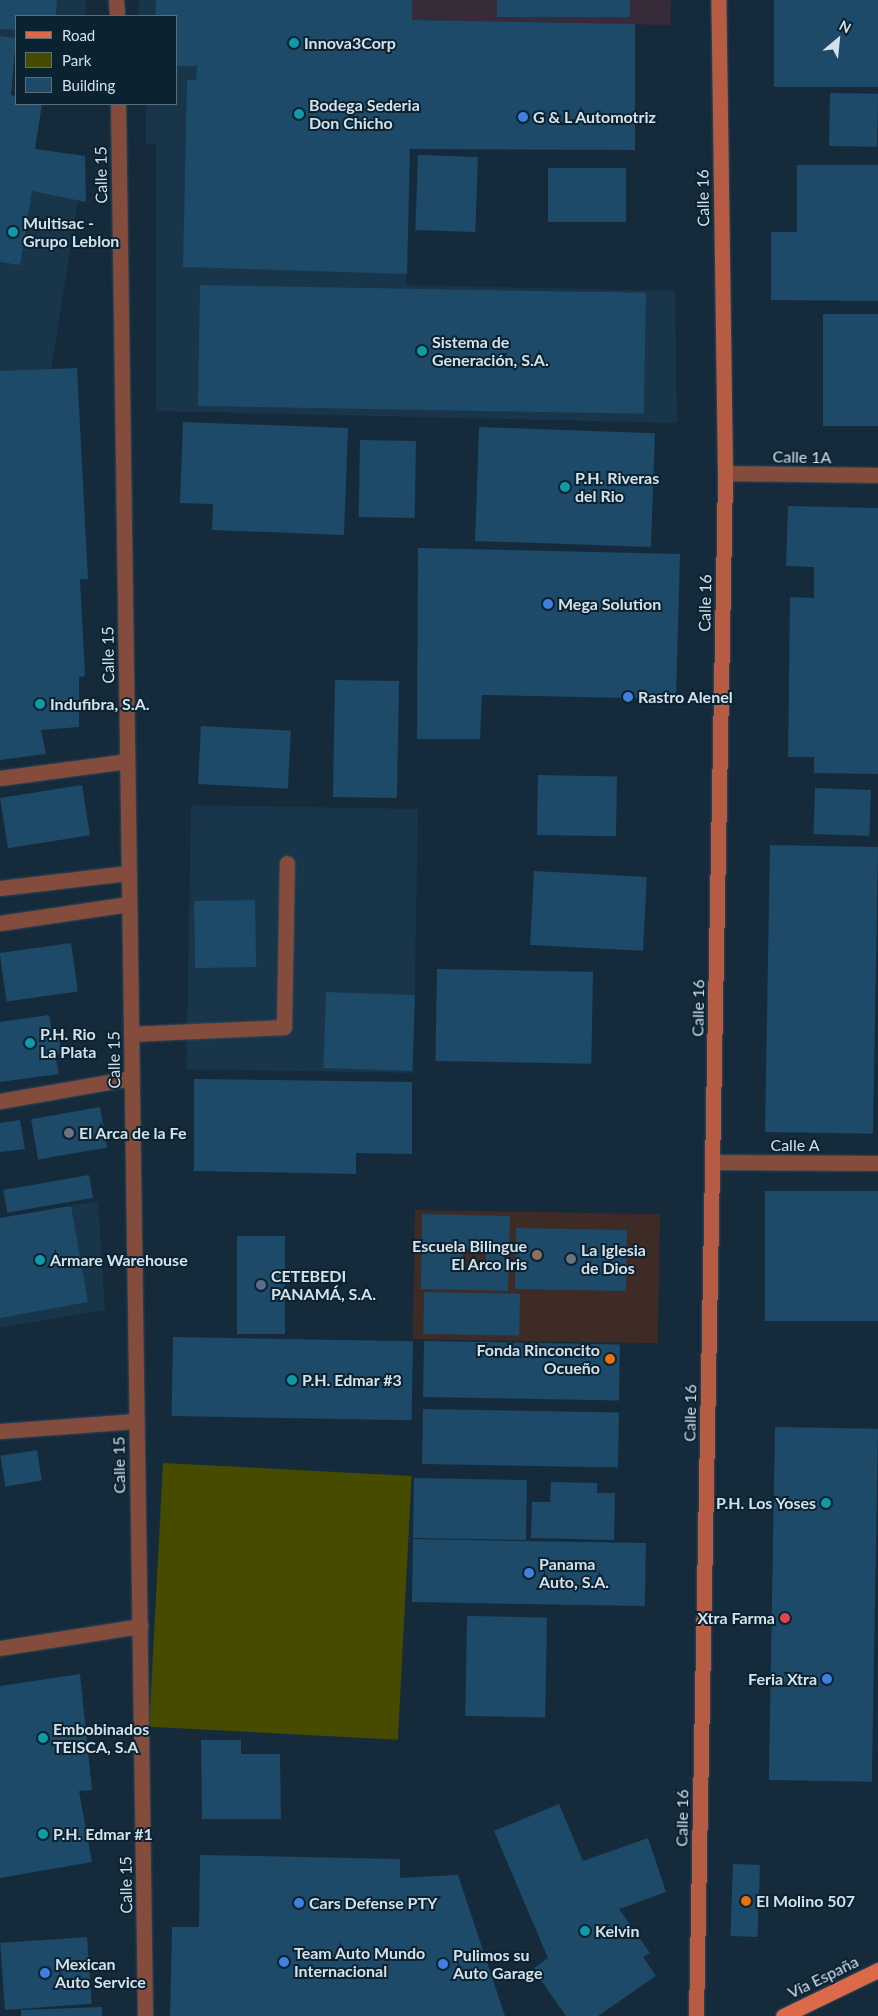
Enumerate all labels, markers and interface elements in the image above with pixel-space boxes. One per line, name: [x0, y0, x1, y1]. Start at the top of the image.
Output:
legend: [15, 15, 178, 105]
north arrow: [813, 15, 863, 65]
text: N: [837, 16, 854, 36]
text: Road: [62, 26, 95, 44]
place label: Innova3Corp: [304, 33, 396, 53]
marker: Innova3Corp: [288, 37, 300, 49]
text: Park: [62, 51, 91, 69]
text: Building: [62, 76, 115, 94]
place label: Bodega Sederia Don Chicho: [309, 95, 420, 133]
place label: G & L Automotriz: [533, 107, 657, 127]
marker: Bodega Sederia Don Chicho: [293, 108, 305, 120]
marker: G & L Automotriz: [517, 111, 529, 123]
street label: Calle 15: [91, 146, 111, 204]
street label: Calle 16: [693, 169, 713, 227]
place label: Multisac - Grupo Leblon: [23, 213, 119, 251]
marker: Multisac - Grupo Leblon: [7, 226, 19, 238]
place label: Sistema de Generación, S.A.: [432, 332, 549, 370]
marker: Sistema de Generación, S.A.: [416, 345, 428, 357]
street label: Calle 1A: [772, 447, 832, 467]
place label: P.H. Riveras del Rio: [575, 468, 659, 506]
marker: P.H. Riveras del Rio: [559, 481, 571, 493]
street label: Calle 16: [695, 574, 715, 632]
place label: Mega Solution: [558, 594, 661, 614]
marker: Mega Solution: [542, 598, 554, 610]
street label: Calle 15: [98, 626, 118, 684]
place label: Rastro Alenel: [638, 687, 733, 707]
marker: Rastro Alenel: [622, 691, 634, 703]
place label: Indufibra, S.A.: [50, 694, 150, 714]
marker: Indufibra, S.A.: [34, 698, 46, 710]
street label: Calle 16: [688, 979, 708, 1037]
place label: P.H. Rio La Plata: [40, 1024, 96, 1062]
street label: Calle 15: [104, 1031, 124, 1089]
marker: P.H. Rio La Plata: [24, 1037, 36, 1049]
place label: El Arca de la Fe: [79, 1123, 187, 1143]
marker: El Arca de la Fe: [63, 1127, 75, 1139]
street label: Calle A: [770, 1135, 820, 1155]
place label: Escuela Bilingue El Arco Iris: [412, 1236, 527, 1274]
place label: La Iglesia de Dios: [581, 1240, 646, 1278]
marker: Escuela Bilingue El Arco Iris: [531, 1249, 543, 1261]
place label: Armare Warehouse: [50, 1250, 188, 1270]
marker: La Iglesia de Dios: [565, 1253, 577, 1265]
marker: Armare Warehouse: [34, 1254, 46, 1266]
place label: CETEBEDI PANAMÁ, S.A.: [271, 1266, 376, 1304]
marker: CETEBEDI PANAMÁ, S.A.: [255, 1279, 267, 1291]
place label: Fonda Rinconcito Ocueño: [476, 1340, 600, 1378]
marker: Fonda Rinconcito Ocueño: [604, 1353, 616, 1365]
place label: P.H. Edmar #3: [302, 1370, 402, 1390]
marker: P.H. Edmar #3: [286, 1374, 298, 1386]
street label: Calle 16: [680, 1384, 700, 1442]
street label: Calle 15: [109, 1436, 129, 1494]
place label: P.H. Los Yoses: [715, 1493, 816, 1513]
marker: P.H. Los Yoses: [820, 1497, 832, 1509]
place label: Panama Auto, S.A.: [539, 1554, 609, 1592]
marker: Panama Auto, S.A.: [523, 1567, 535, 1579]
place label: Xtra Farma: [698, 1608, 775, 1628]
marker: Xtra Farma: [779, 1612, 791, 1624]
place label: Feria Xtra: [748, 1669, 817, 1689]
marker: Feria Xtra: [821, 1673, 833, 1685]
place label: Embobinados TEISCA, S.A: [53, 1719, 149, 1757]
marker: Embobinados TEISCA, S.A: [37, 1732, 49, 1744]
street label: Calle 16: [672, 1789, 692, 1847]
place label: P.H. Edmar #1: [53, 1824, 153, 1844]
marker: P.H. Edmar #1: [37, 1828, 49, 1840]
street label: Calle 15: [116, 1856, 136, 1914]
place label: El Molino 507: [756, 1891, 855, 1911]
place label: Cars Defense PTY: [309, 1893, 437, 1913]
marker: El Molino 507: [740, 1895, 752, 1907]
marker: Cars Defense PTY: [293, 1897, 305, 1909]
place label: Kelvin: [595, 1921, 639, 1941]
marker: Kelvin: [579, 1925, 591, 1937]
place label: Team Auto Mundo Internacional: [294, 1943, 426, 1981]
place label: Pulimos su Auto Garage: [453, 1945, 542, 1983]
street label: Vía España: [785, 1952, 861, 2002]
place label: Mexican Auto Service: [55, 1954, 146, 1992]
marker: Team Auto Mundo Internacional: [278, 1956, 290, 1968]
marker: Pulimos su Auto Garage: [437, 1958, 449, 1970]
marker: Mexican Auto Service: [39, 1967, 51, 1979]

